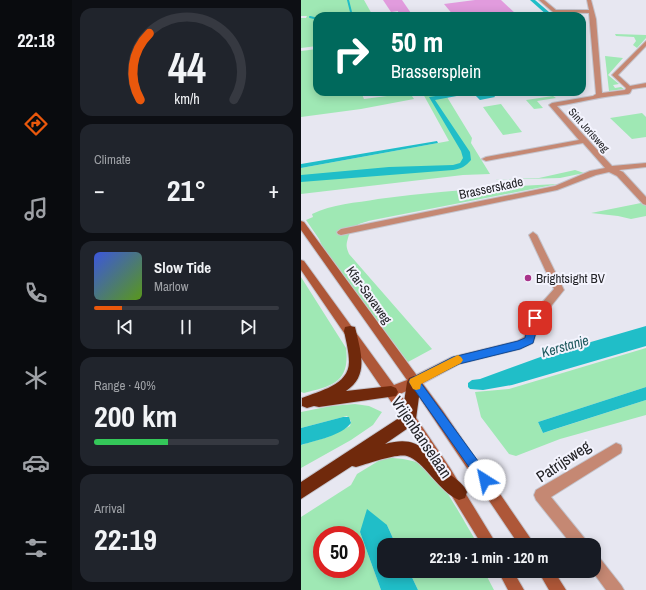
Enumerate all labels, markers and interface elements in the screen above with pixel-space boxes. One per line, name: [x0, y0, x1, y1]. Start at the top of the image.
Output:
text: 50 m: [391, 23, 443, 61]
text: 22:18: [17, 28, 55, 53]
icon: right: [325, 28, 377, 80]
text: 44: [168, 40, 205, 96]
text: Brassersplein: [391, 59, 481, 84]
text: km/h: [174, 89, 199, 108]
street label: Sint Jorisweg: [566, 105, 612, 155]
icon: directions: [22, 110, 50, 138]
text: Climate: [94, 151, 131, 168]
text: 21°: [167, 170, 206, 210]
street label: Brasserskade: [457, 173, 525, 203]
text: −: [94, 175, 105, 205]
text: +: [268, 175, 279, 205]
icon: music: [22, 195, 50, 223]
text: Slow Tide: [154, 257, 211, 278]
street label: Kfar-Savaweg: [342, 263, 396, 327]
place label: Brightsight BV: [536, 270, 605, 287]
marker: Brightsight BV: [523, 273, 533, 283]
text: Marlow: [154, 278, 188, 295]
icon: phone: [22, 279, 50, 307]
pin: [518, 301, 552, 335]
icon: arrive: [524, 307, 546, 329]
icon: previous: [114, 316, 136, 338]
icon: pause: [175, 316, 197, 338]
icon: next: [237, 316, 259, 338]
water label: Kerstanje: [539, 331, 591, 361]
icon: climate: [22, 364, 50, 392]
text: Range · 40%: [94, 377, 156, 394]
street label: Vrijenbanselaan: [387, 392, 457, 482]
text: 200 km: [94, 396, 177, 436]
street label: Patrijsweg: [531, 434, 595, 487]
icon: car: [22, 449, 50, 477]
position arrow: [464, 459, 506, 501]
text: Arrival: [94, 500, 125, 517]
text: 22:19: [94, 519, 157, 559]
speed limit sign: 50: [313, 526, 365, 578]
icon: filters: [22, 534, 50, 562]
text: 22:19 · 1 min · 120 m: [430, 547, 548, 568]

